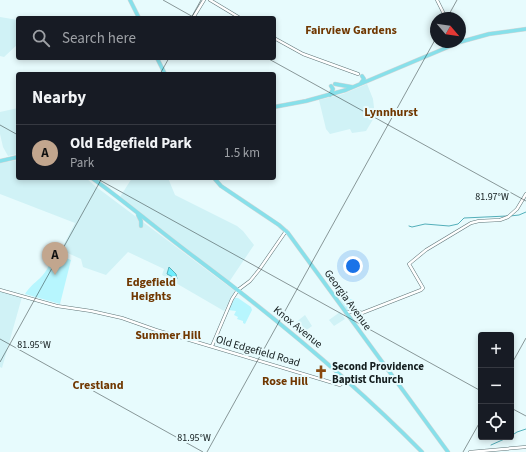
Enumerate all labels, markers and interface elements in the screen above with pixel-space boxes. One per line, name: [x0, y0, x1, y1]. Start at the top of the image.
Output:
north arrow: [430, 12, 466, 48]
search box: [16, 16, 276, 60]
district label: Fairview Gardens: [305, 22, 397, 39]
icon: search: [30, 27, 52, 49]
text: Search here: [62, 28, 136, 49]
text: Nearby: [32, 86, 86, 110]
district label: Lynnhurst: [364, 104, 418, 121]
text: Old Edgefield Park: [70, 133, 192, 154]
text: A: [41, 144, 49, 162]
text: 1.5 km: [224, 144, 260, 162]
text: Park: [70, 154, 94, 172]
text: 81.97°W: [475, 190, 509, 204]
pin: A: [42, 242, 68, 275]
your location: [343, 256, 363, 276]
street label: Georgia Avenue: [321, 267, 375, 334]
district label: Edgefield Heights: [126, 274, 176, 305]
street label: Knox Avenue: [270, 303, 326, 352]
district label: Summer Hill: [135, 327, 201, 344]
street label: Old Edgefield Road: [214, 332, 302, 370]
map controls: [478, 332, 514, 440]
button: +: [478, 332, 514, 368]
text: 81.95°W: [17, 338, 51, 352]
place label: Second Providence Baptist Church: [332, 359, 424, 387]
church icon: Second Providence Baptist Church: [313, 364, 329, 380]
button: −: [478, 368, 514, 404]
district label: Rose Hill: [262, 373, 309, 390]
district label: Crestland: [72, 377, 124, 394]
button: locate: [478, 404, 514, 440]
text: 81.95°W: [177, 431, 211, 445]

